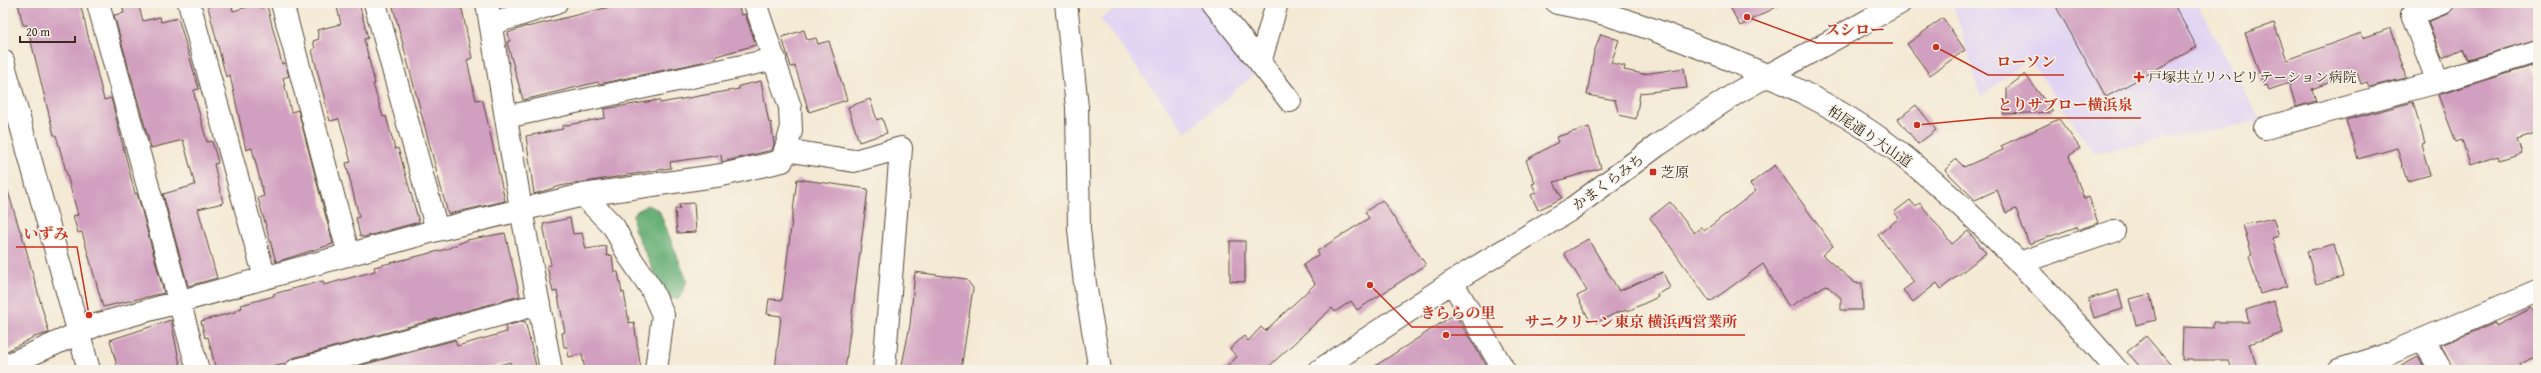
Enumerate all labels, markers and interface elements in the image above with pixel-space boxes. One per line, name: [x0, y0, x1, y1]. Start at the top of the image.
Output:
callout: スシロー: [1817, 16, 1893, 43]
scale bar: [20, 18, 75, 44]
text: スシロー: [1825, 19, 1885, 40]
text: 20 m: [26, 23, 50, 40]
callout: ローソン: [1988, 48, 2064, 75]
text: ローソン: [1996, 51, 2056, 72]
place label: 戸塚共立リハビリテーション病院: [2148, 67, 2357, 87]
marker: 戸塚共立リハビリテーション病院: [2133, 71, 2145, 83]
callout: とりサブロー横浜泉: [1990, 91, 2141, 118]
text: とりサブロー横浜泉: [1997, 94, 2133, 115]
street label: 柏尾通り大山道: [1824, 100, 1916, 172]
street label: かまくらみち: [1568, 149, 1648, 215]
place label: 芝原: [1661, 162, 1689, 182]
marker: 芝原: [1648, 167, 1658, 177]
callout: いずみ: [16, 220, 77, 247]
text: いずみ: [23, 223, 69, 244]
callout: きららの里: [1412, 300, 1503, 327]
text: きららの里: [1420, 302, 1496, 323]
callout: サニクリーン東京 横浜西営業所: [1516, 308, 1745, 335]
text: サニクリーン東京 横浜西営業所: [1525, 311, 1737, 332]

